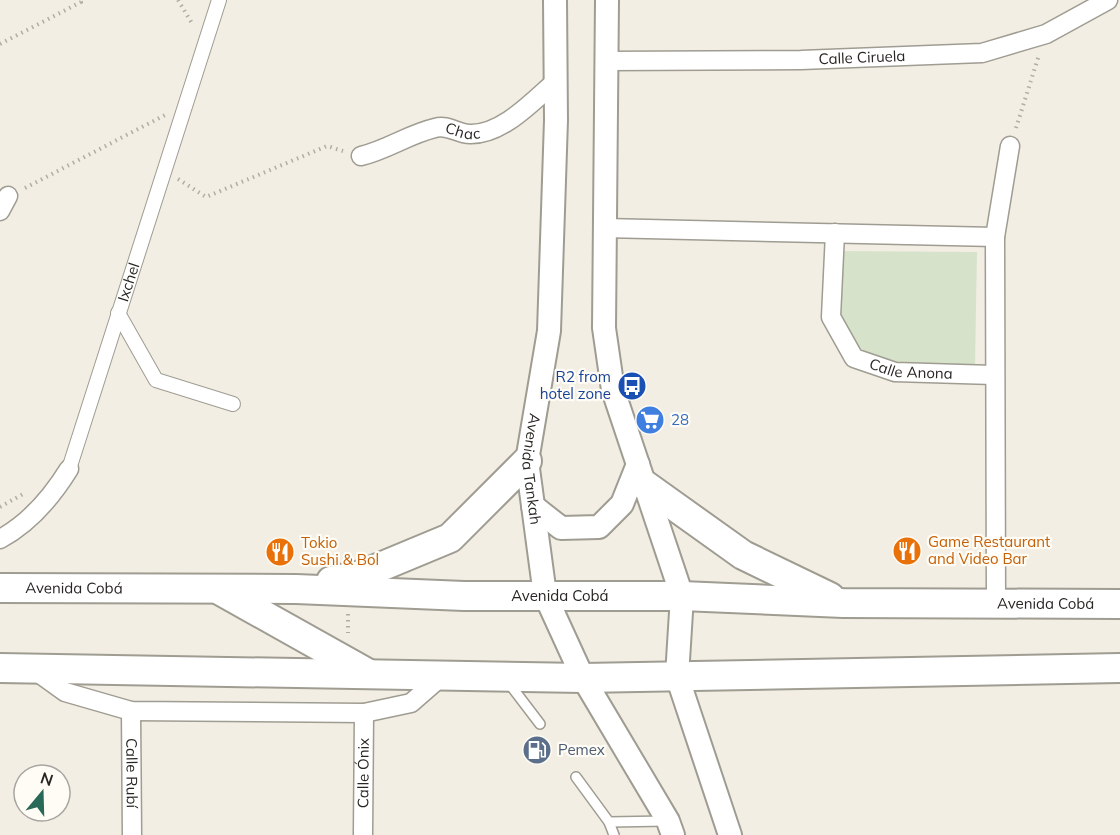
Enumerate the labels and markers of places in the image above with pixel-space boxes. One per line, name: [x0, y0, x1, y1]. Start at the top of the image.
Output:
place label: R2 from hotel zone: [540, 367, 611, 403]
bus stop icon: R2 from hotel zone: [616, 370, 648, 402]
supermarket icon: 28: [634, 404, 666, 436]
place label: 28: [671, 410, 689, 429]
place label: Game Restaurant and Video Bar: [928, 532, 1050, 568]
place label: Tokio Sushi & Bol: [301, 533, 379, 569]
restaurant icon: Game Restaurant and Video Bar: [891, 535, 923, 567]
restaurant icon: Tokio Sushi & Bol: [264, 536, 296, 568]
fuel station icon: Pemex: [521, 734, 553, 766]
place label: Pemex: [558, 740, 605, 759]

